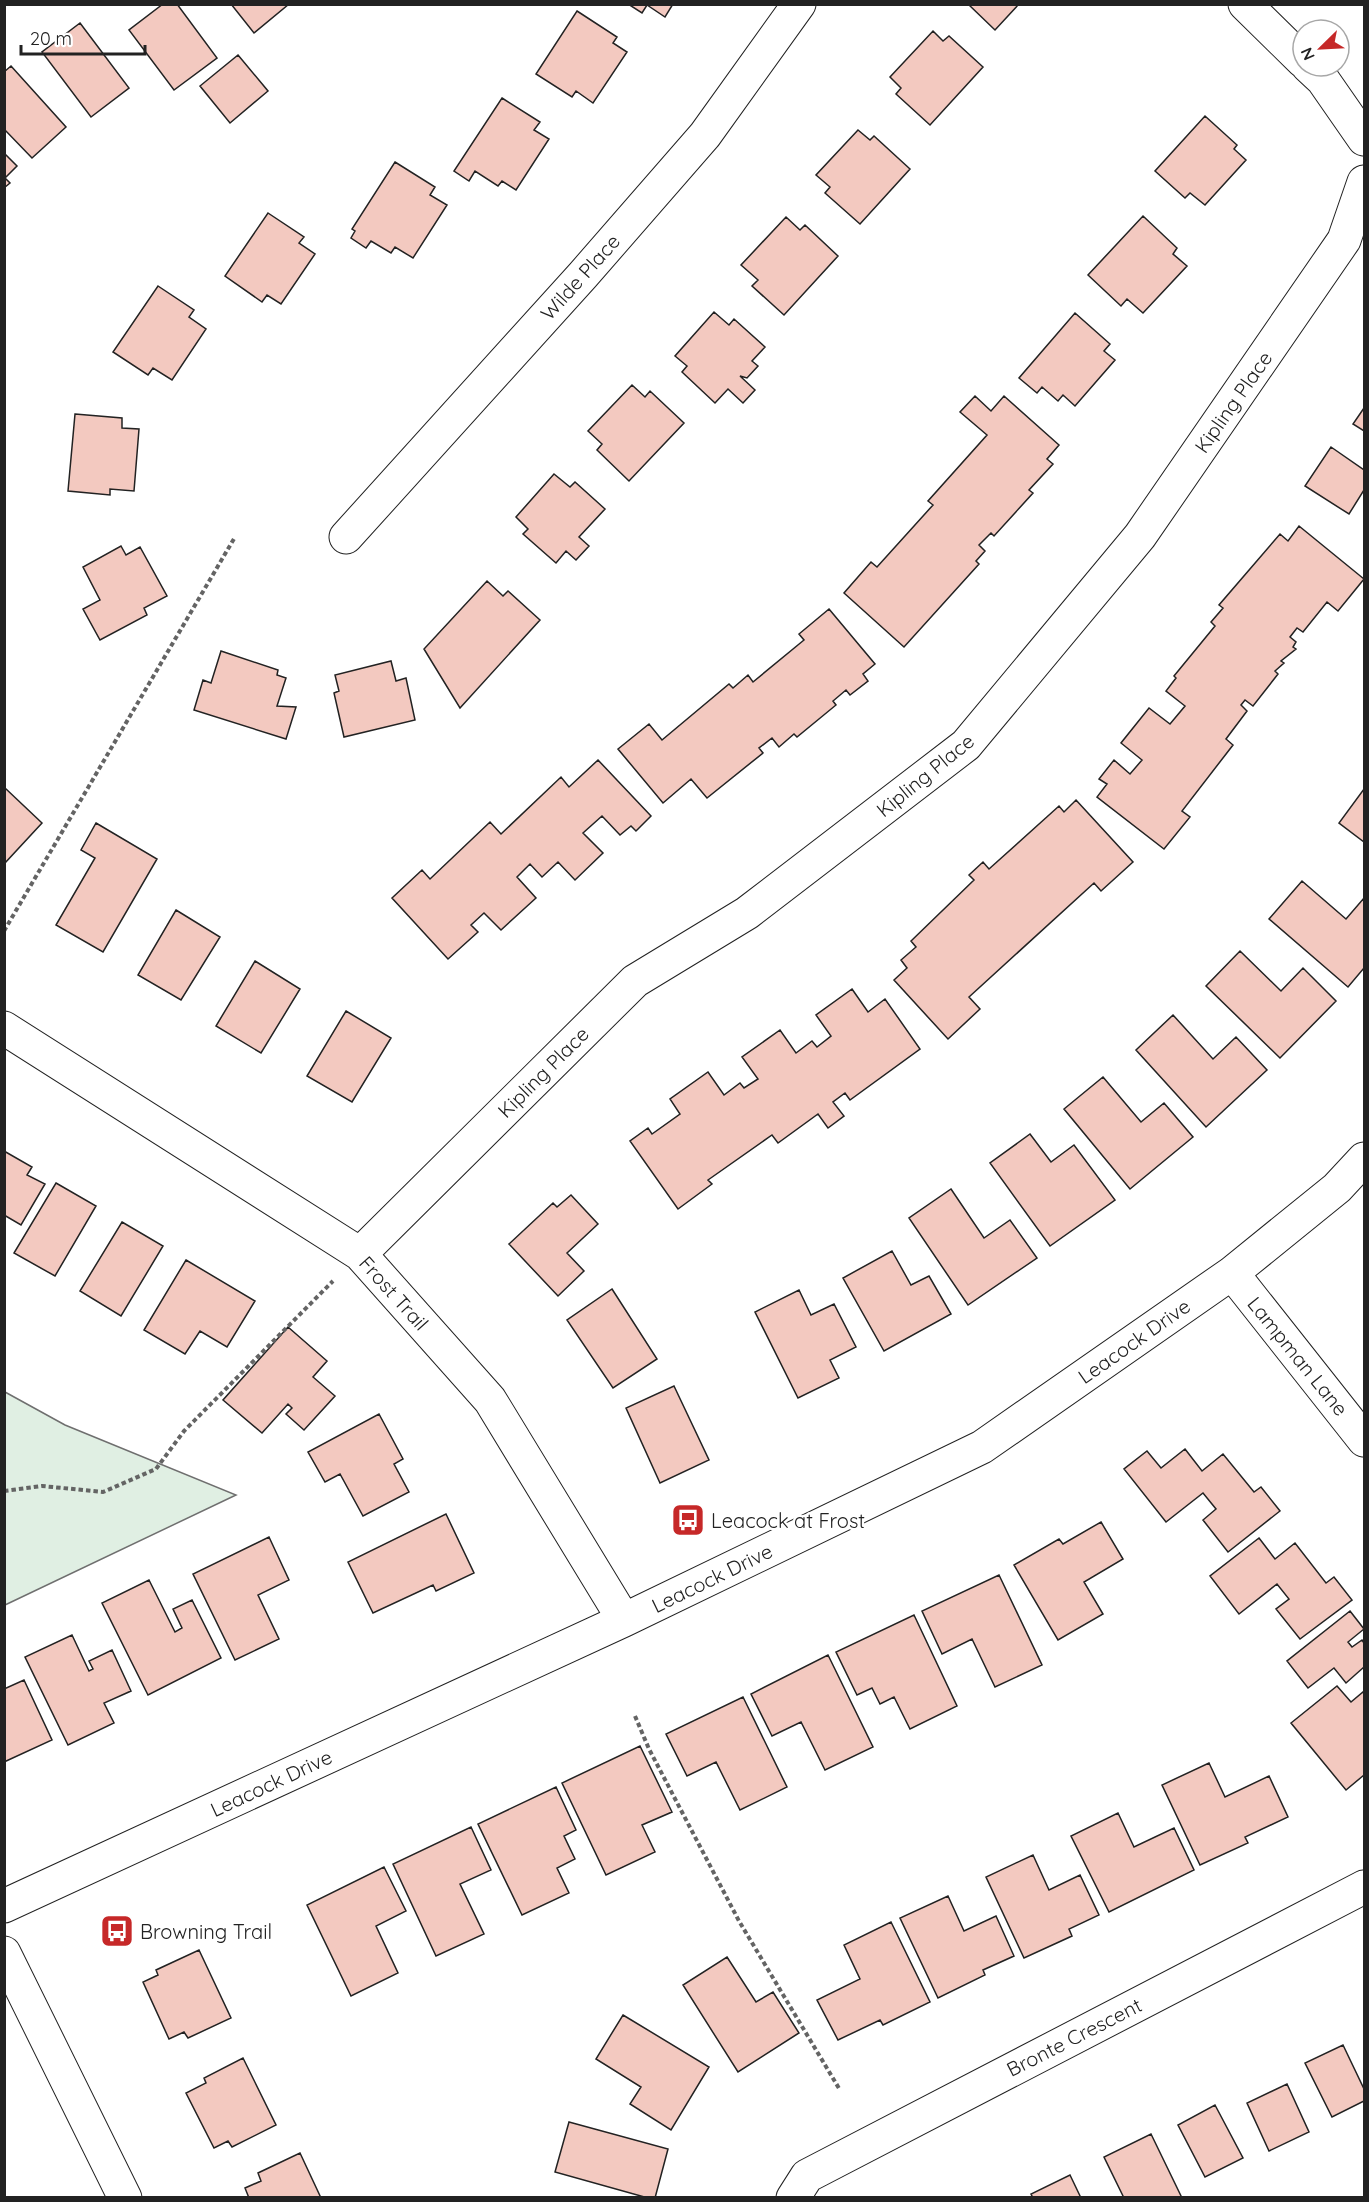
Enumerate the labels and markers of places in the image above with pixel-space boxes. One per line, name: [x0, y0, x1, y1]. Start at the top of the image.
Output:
bus stop icon: Leacock at Frost: [670, 1502, 706, 1538]
place label: Leacock at Frost: [711, 1508, 865, 1533]
bus stop icon: Browning Trail: [99, 1913, 135, 1949]
place label: Browning Trail: [140, 1919, 272, 1944]

